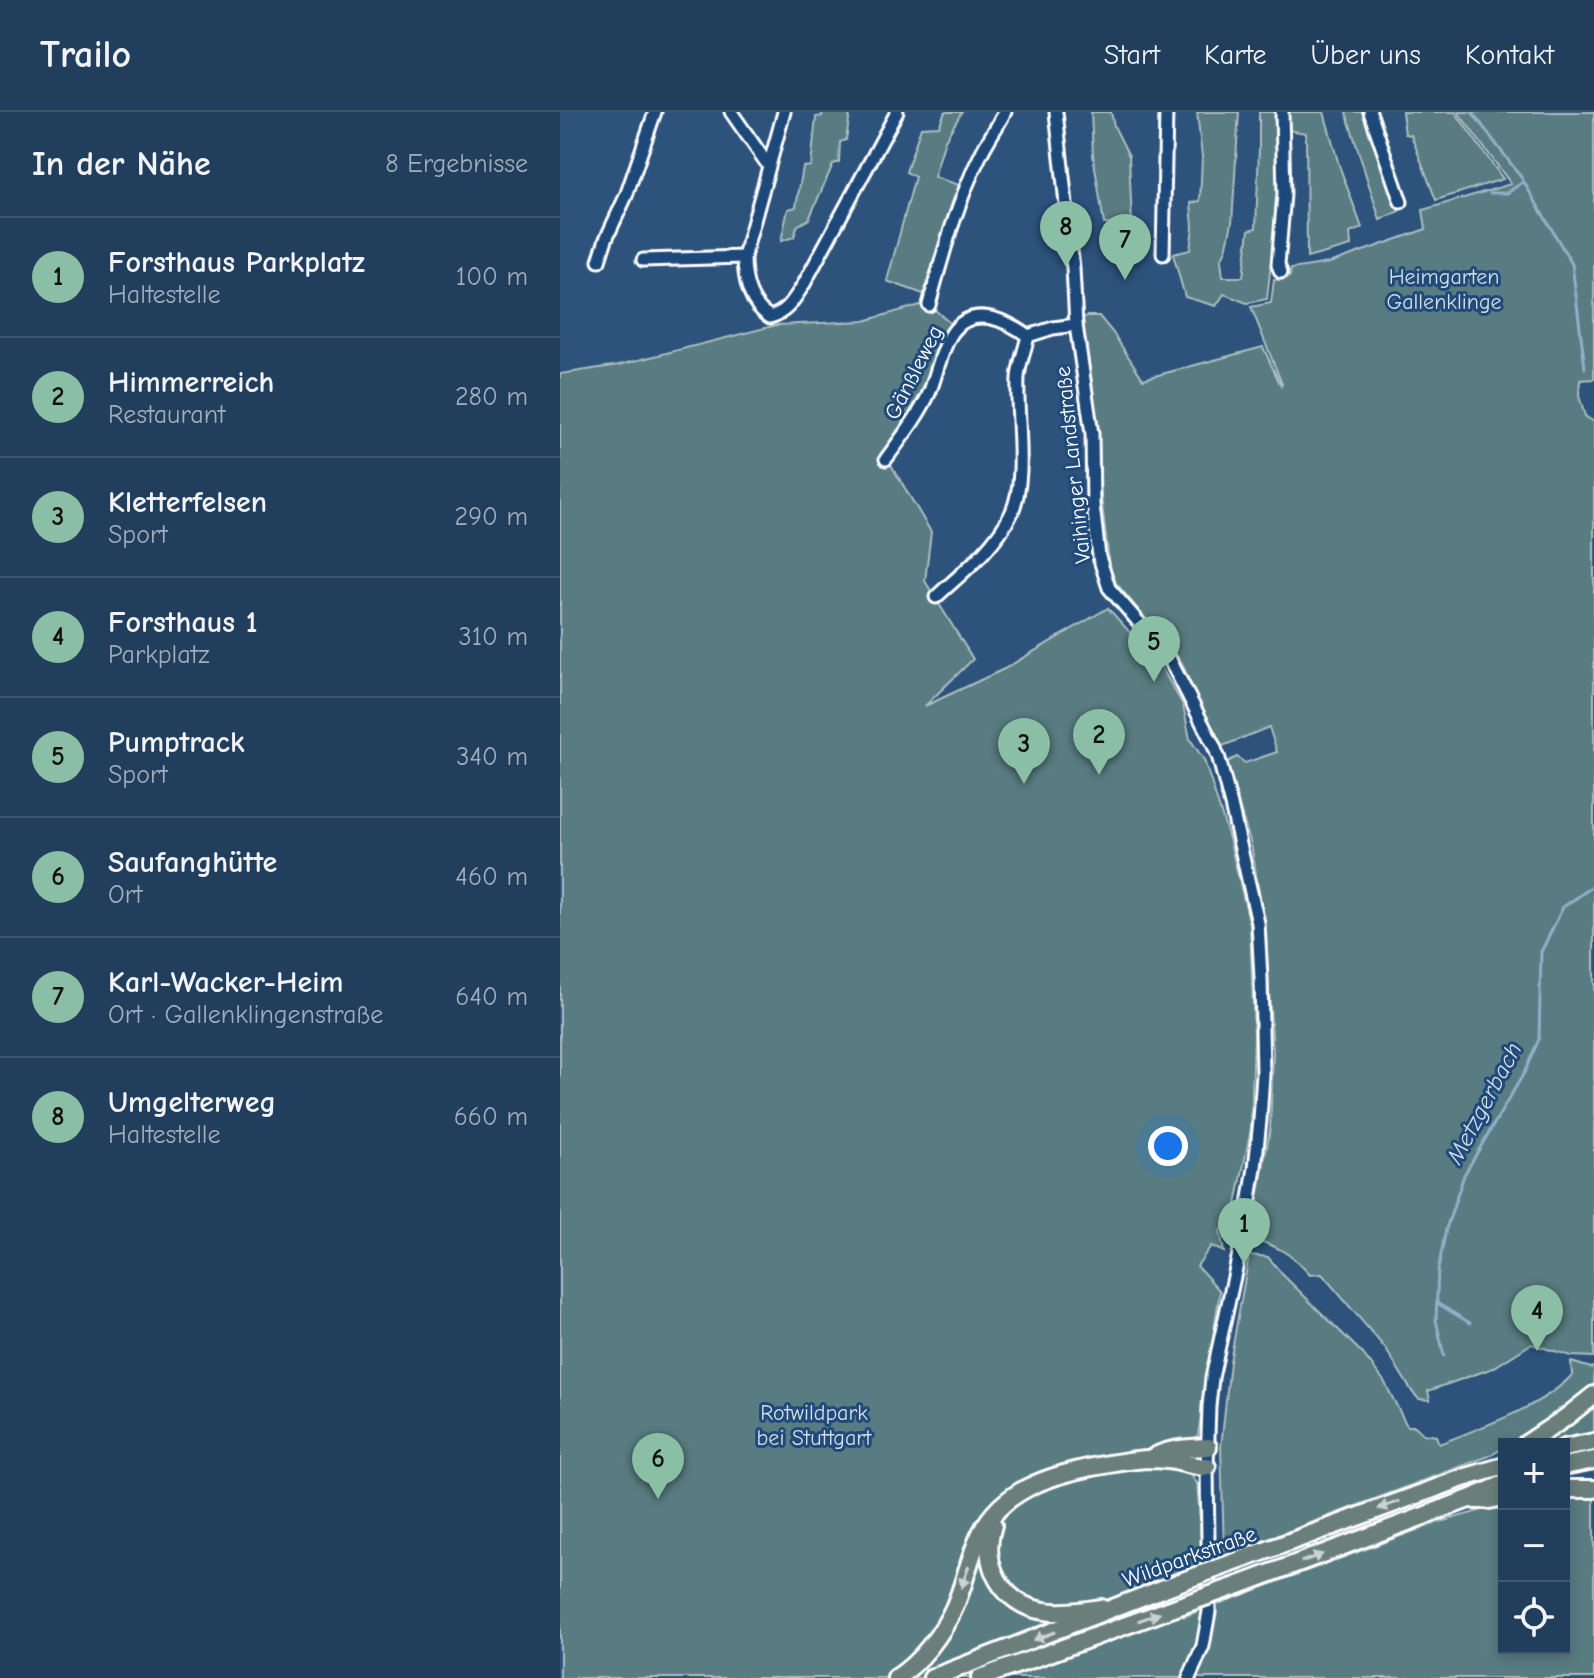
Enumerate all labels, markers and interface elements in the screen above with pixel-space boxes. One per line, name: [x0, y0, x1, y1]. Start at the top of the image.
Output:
text: Trailo: [40, 33, 131, 77]
text: Start: [1104, 39, 1160, 71]
text: Karte: [1204, 39, 1267, 71]
text: Über uns: [1311, 39, 1421, 71]
text: Kontakt: [1465, 39, 1554, 71]
text: In der Nähe: [32, 144, 211, 184]
text: 8 Ergebnisse: [385, 149, 528, 179]
pin: 8: [1040, 201, 1092, 267]
pin: 7: [1099, 214, 1151, 280]
text: Forsthaus Parkplatz: [108, 245, 365, 280]
text: 1: [53, 262, 63, 292]
text: 100 m: [456, 262, 528, 292]
park label: Heimgarten Gallenklinge: [1386, 264, 1502, 315]
text: Haltestelle: [108, 280, 221, 310]
street label: Gänßleweg: [879, 321, 949, 424]
text: Himmerreich: [108, 365, 274, 400]
street label: Vaihinger Landstraße: [1050, 365, 1096, 565]
text: 2: [52, 382, 64, 412]
text: 280 m: [455, 382, 528, 412]
text: Restaurant: [108, 400, 225, 430]
text: Kletterfelsen: [108, 485, 267, 520]
text: 3: [52, 502, 64, 532]
text: 290 m: [455, 502, 528, 532]
text: Sport: [108, 520, 168, 550]
text: Forsthaus 1: [108, 605, 257, 640]
pin: 5: [1128, 616, 1180, 682]
text: 4: [52, 622, 64, 652]
text: 310 m: [459, 622, 528, 652]
text: Parkplatz: [108, 640, 209, 670]
pin: 2: [1073, 709, 1125, 775]
pin: 3: [998, 718, 1050, 784]
text: Pumptrack: [108, 725, 245, 760]
text: 5: [51, 742, 65, 772]
text: 340 m: [456, 742, 528, 772]
text: Sport: [108, 760, 168, 790]
text: Saufanghütte: [108, 845, 277, 880]
text: 6: [51, 862, 65, 892]
text: 460 m: [455, 862, 528, 892]
text: Ort: [108, 880, 142, 910]
text: Karl-Wacker-Heim: [108, 965, 343, 1000]
text: 7: [52, 982, 64, 1012]
text: 640 m: [455, 982, 528, 1012]
text: Ort · Gallenklingenstraße: [108, 1000, 383, 1030]
water label: Metzgerbach: [1440, 1037, 1528, 1169]
text: Umgelterweg: [108, 1085, 276, 1120]
text: 8: [51, 1102, 65, 1132]
text: 660 m: [454, 1102, 528, 1132]
text: Haltestelle: [108, 1120, 221, 1150]
your location: [1148, 1126, 1188, 1166]
pin: 1: [1218, 1198, 1270, 1264]
pin: 4: [1511, 1285, 1563, 1351]
park label: Rotwildpark bei Stuttgart: [757, 1400, 872, 1451]
pin: 6: [632, 1433, 684, 1499]
map controls: [1498, 1438, 1570, 1654]
button: +: [1498, 1438, 1570, 1510]
one-way arrow: [1377, 1500, 1401, 1512]
button: −: [1498, 1510, 1570, 1582]
street label: Wildparkstraße: [1119, 1521, 1260, 1593]
one-way arrow: [1300, 1551, 1324, 1563]
one-way arrow: [958, 1565, 970, 1589]
button: locate: [1498, 1582, 1570, 1654]
one-way arrow: [1138, 1610, 1162, 1622]
one-way arrow: [1032, 1630, 1056, 1643]

